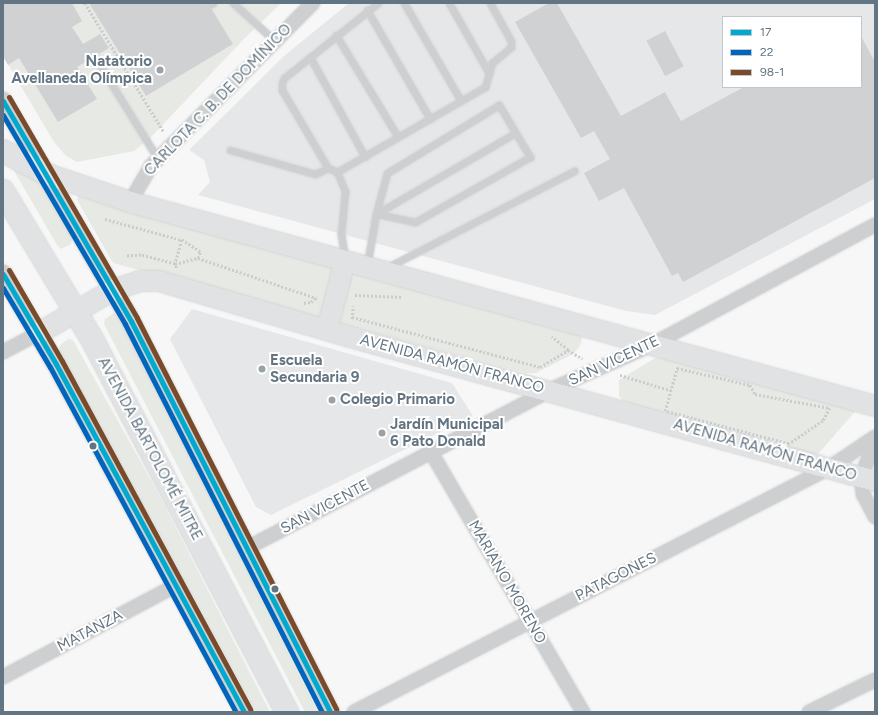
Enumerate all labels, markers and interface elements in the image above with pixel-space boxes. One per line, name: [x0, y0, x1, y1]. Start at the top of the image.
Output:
legend: [722, 16, 862, 88]
street label: CARLOTA C. B. DE DOMÍNICO: [141, 20, 295, 180]
text: 17: [760, 25, 771, 39]
text: 22: [760, 45, 773, 59]
place label: Natatorio Avellaneda Olímpica: [11, 52, 152, 87]
marker: Natatorio Avellaneda Olímpica: [155, 65, 165, 75]
text: 98-1: [760, 65, 784, 79]
street label: AVENIDA RAMÓN FRANCO: [358, 331, 546, 397]
street label: SAN VICENTE: [566, 332, 662, 390]
place label: Escuela Secundaria 9: [270, 351, 359, 386]
street label: AVENIDA BARTOLOMÉ MITRE: [94, 354, 206, 544]
marker: Escuela Secundaria 9: [257, 364, 267, 374]
place label: Colegio Primario: [340, 391, 455, 409]
marker: Colegio Primario: [327, 395, 337, 405]
place label: Jardín Municipal 6 Pato Donald: [390, 415, 504, 450]
street label: AVENIDA RAMÓN FRANCO: [671, 415, 859, 485]
marker: Jardín Municipal 6 Pato Donald: [377, 428, 387, 438]
unlabelled marker: [88, 441, 98, 451]
street label: SAN VICENTE: [278, 476, 372, 538]
street label: MARIANO MORENO: [464, 517, 550, 647]
street label: PATAGONES: [573, 549, 659, 605]
unlabelled marker: [270, 584, 280, 594]
street label: MATANZA: [54, 606, 126, 656]

